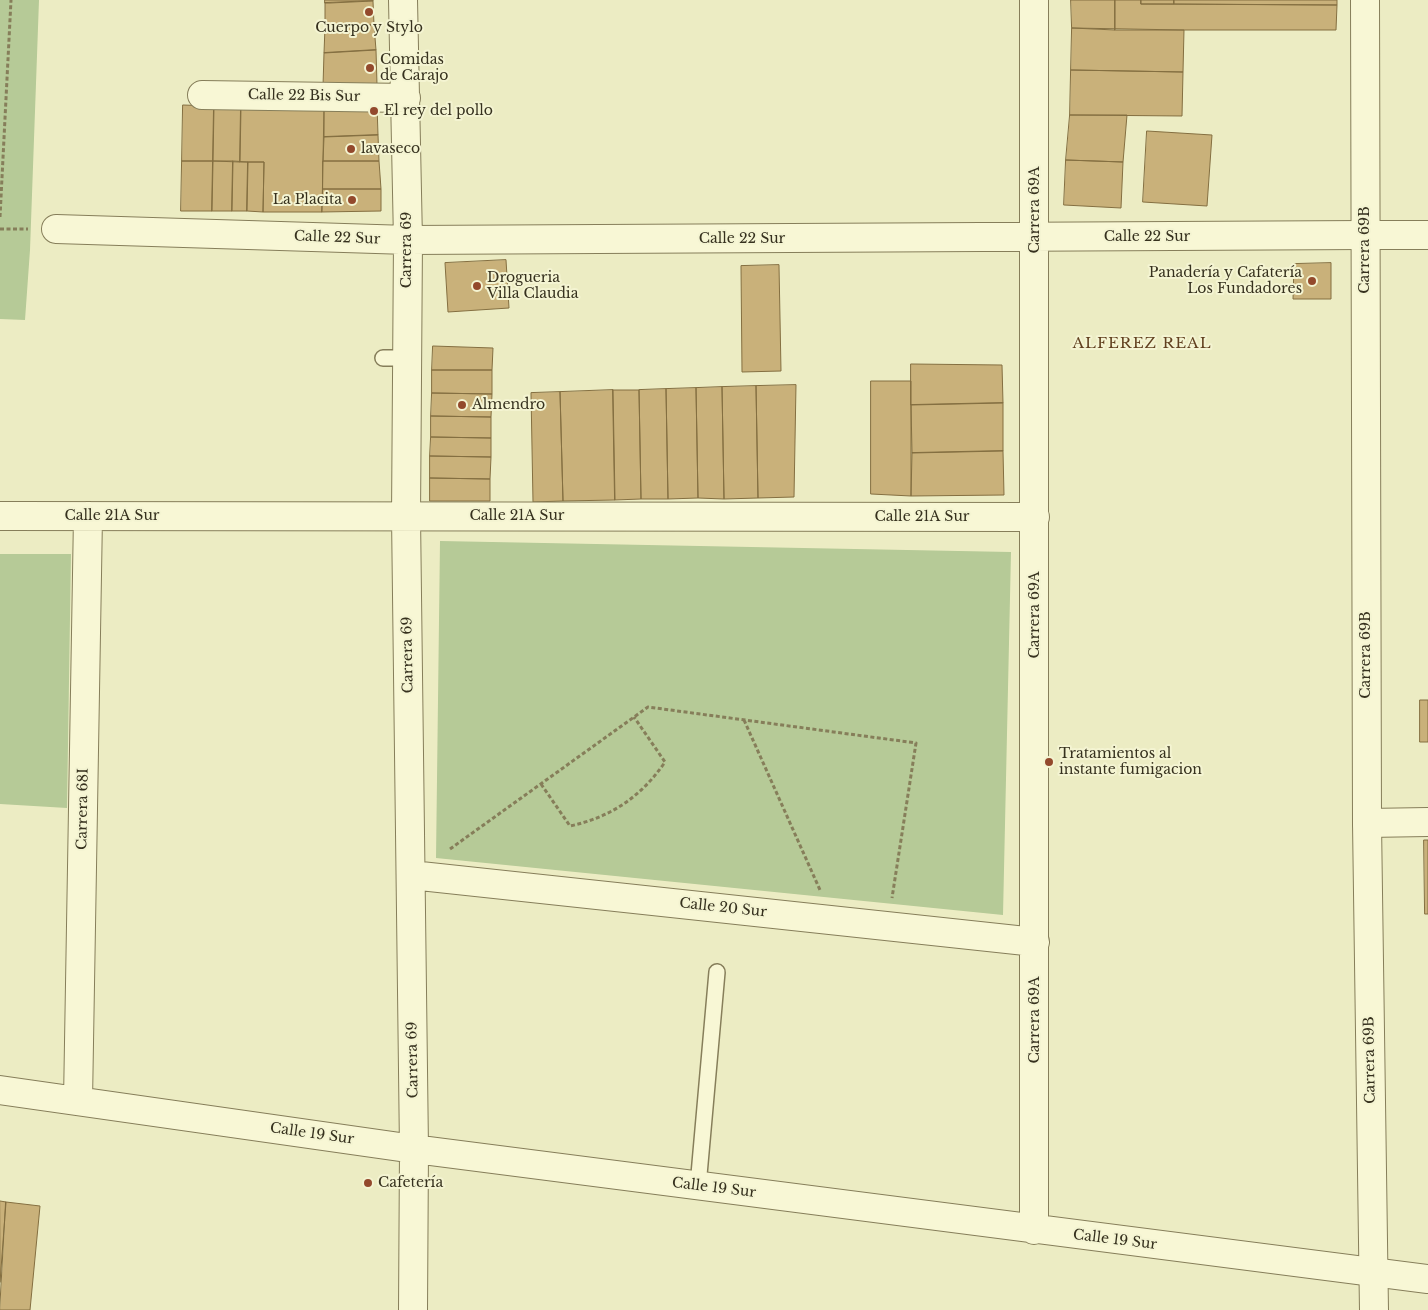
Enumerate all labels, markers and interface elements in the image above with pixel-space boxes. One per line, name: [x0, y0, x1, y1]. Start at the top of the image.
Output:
marker: Cuerpo y Stylo: [363, 6, 375, 18]
place label: Cuerpo y Stylo: [315, 20, 423, 36]
place label: Comidas de Carajo: [380, 52, 448, 84]
marker: Comidas de Carajo: [364, 62, 376, 74]
street label: Calle 22 Bis Sur: [248, 87, 360, 105]
place label: El rey del pollo: [384, 103, 493, 119]
marker: El rey del pollo: [368, 105, 380, 117]
place label: lavaseco: [361, 141, 420, 157]
marker: lavaseco: [345, 143, 357, 155]
street label: Carrera 69A: [1027, 166, 1043, 254]
place label: La Placita: [273, 192, 342, 208]
marker: La Placita: [346, 194, 358, 206]
street label: Carrera 69B: [1357, 206, 1373, 294]
street label: Carrera 69: [399, 212, 415, 288]
street label: Calle 22 Sur: [293, 228, 381, 248]
street label: Calle 22 Sur: [1104, 229, 1190, 245]
street label: Calle 22 Sur: [699, 231, 785, 247]
place label: Panadería y Cafatería Los Fundadores: [1149, 265, 1302, 298]
place label: Drogueria Villa Claudia: [487, 270, 578, 302]
marker: Panadería y Cafatería Los Fundadores: [1306, 275, 1318, 287]
marker: Drogueria Villa Claudia: [471, 280, 483, 292]
district label: ALFEREZ REAL: [1071, 335, 1213, 353]
place label: Almendro: [472, 397, 545, 413]
marker: Almendro: [456, 399, 468, 411]
street label: Calle 21A Sur: [65, 508, 159, 524]
street label: Calle 21A Sur: [470, 508, 564, 524]
street label: Calle 21A Sur: [875, 509, 969, 525]
street label: Carrera 69A: [1027, 571, 1043, 659]
street label: Carrera 69B: [1358, 611, 1374, 699]
street label: Carrera 69: [399, 617, 417, 693]
place label: Tratamientos al instante fumigacion: [1059, 746, 1202, 779]
marker: Tratamientos al instante fumigacion: [1043, 756, 1055, 768]
street label: Carrera 68I: [74, 768, 92, 850]
street label: Calle 20 Sur: [678, 895, 768, 921]
street label: Carrera 69A: [1027, 976, 1043, 1064]
street label: Carrera 69B: [1361, 1016, 1379, 1104]
street label: Carrera 69: [404, 1022, 422, 1098]
street label: Calle 19 Sur: [269, 1120, 355, 1148]
place label: Cafetería: [378, 1175, 443, 1191]
street label: Calle 19 Sur: [671, 1175, 757, 1201]
marker: Cafetería: [362, 1177, 374, 1189]
street label: Calle 19 Sur: [1072, 1227, 1158, 1253]

